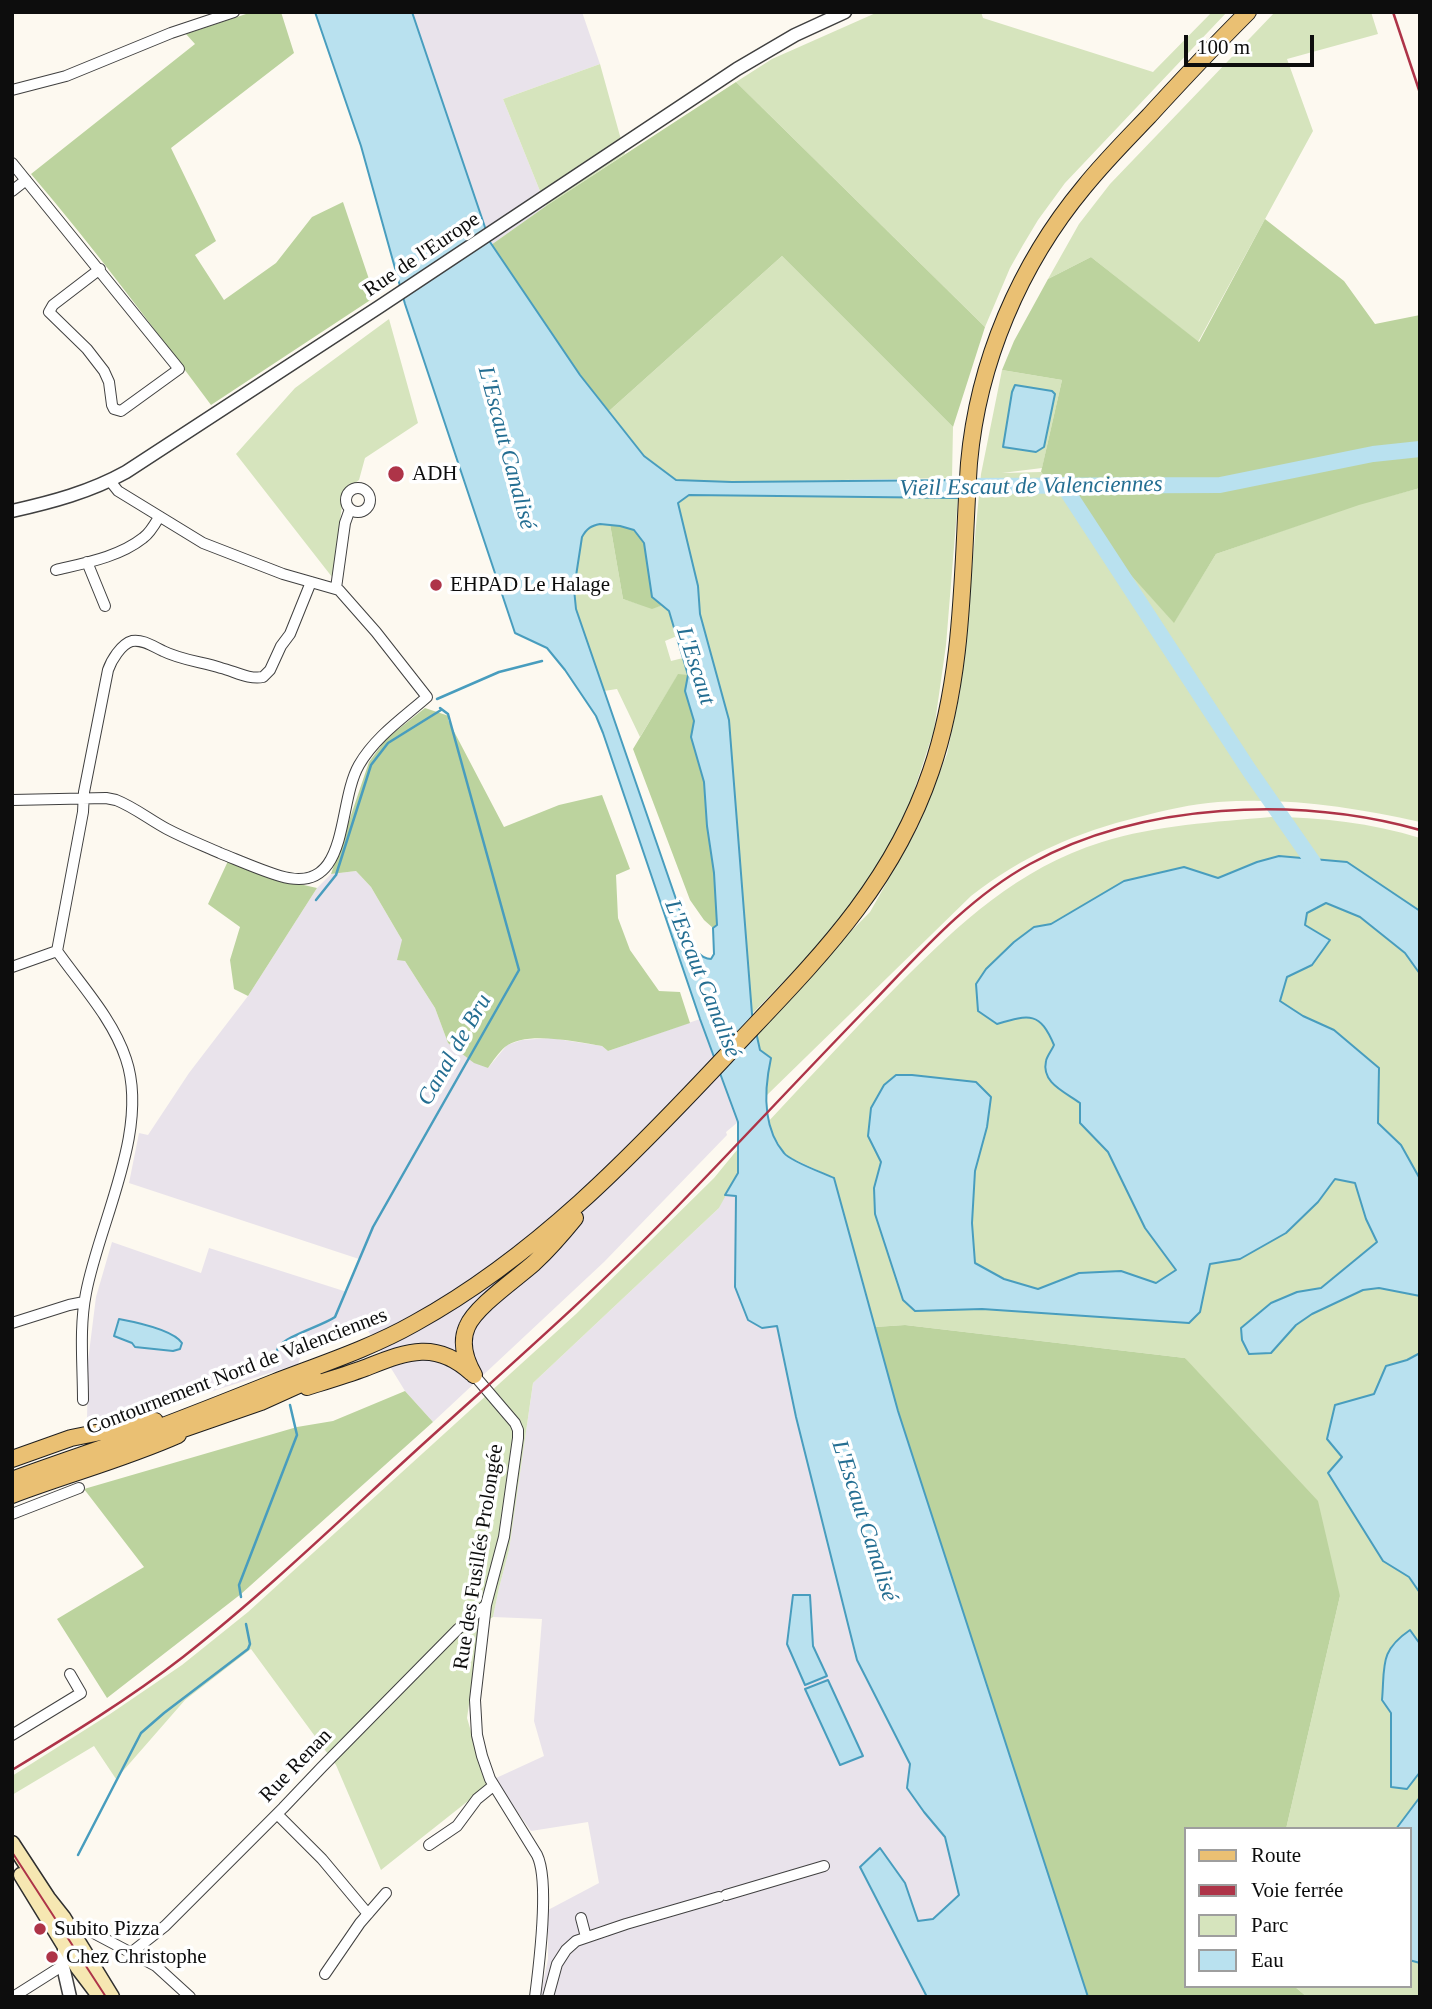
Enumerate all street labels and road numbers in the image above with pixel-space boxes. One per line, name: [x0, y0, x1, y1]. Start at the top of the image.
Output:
street label: Rue de l'Europe: [359, 207, 485, 303]
street label: Contournement Nord de Valenciennes: [83, 1303, 391, 1441]
street label: Rue des Fusillés Prolongée: [449, 1442, 509, 1672]
street label: Rue Renan: [255, 1724, 337, 1808]

